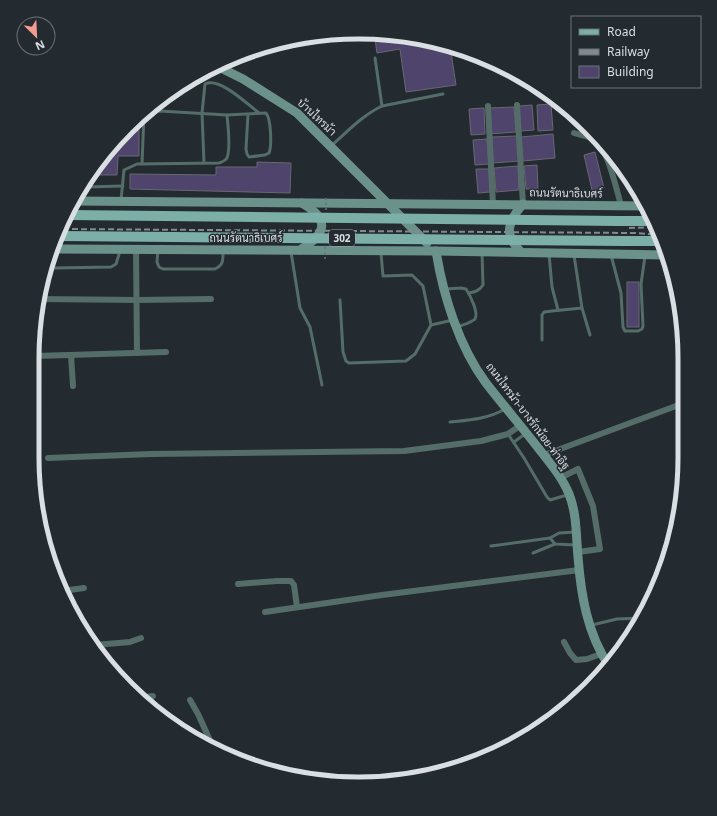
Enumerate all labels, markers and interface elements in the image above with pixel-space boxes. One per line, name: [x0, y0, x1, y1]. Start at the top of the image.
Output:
north arrow: [16, 16, 56, 56]
legend: [571, 16, 701, 88]
text: Road: [607, 23, 636, 40]
text: N: [33, 37, 47, 54]
text: Railway: [607, 43, 651, 60]
text: Building: [607, 63, 654, 80]
street label: บ้านไทรม้า: [295, 95, 340, 139]
street label: ถนนรัตนาธิเบศร์: [529, 184, 603, 201]
street label: ถนนรัตนาธิเบศร์: [209, 230, 283, 245]
road number: 302: [329, 230, 355, 246]
street label: ถนนไทรม้า-บางรักน้อย-ท่าอิฐ: [482, 359, 574, 473]

